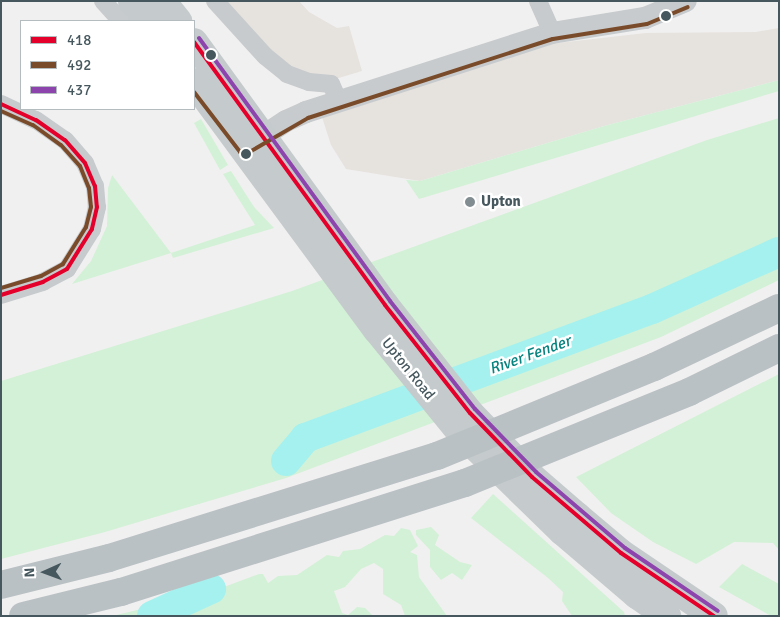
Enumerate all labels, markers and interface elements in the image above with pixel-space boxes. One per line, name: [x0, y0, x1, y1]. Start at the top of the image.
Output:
unlabelled marker: [661, 11, 671, 21]
legend: [20, 20, 195, 110]
text: 418: [67, 31, 91, 49]
unlabelled marker: [206, 50, 216, 60]
text: 492: [67, 56, 91, 74]
text: 437: [67, 81, 91, 99]
unlabelled marker: [241, 149, 251, 159]
place label: Upton: [481, 193, 521, 211]
marker: Upton: [463, 195, 477, 209]
water label: River Fender: [487, 331, 573, 379]
street label: Upton Road: [378, 334, 438, 404]
north arrow: [20, 547, 70, 597]
text: N: [21, 567, 38, 578]

